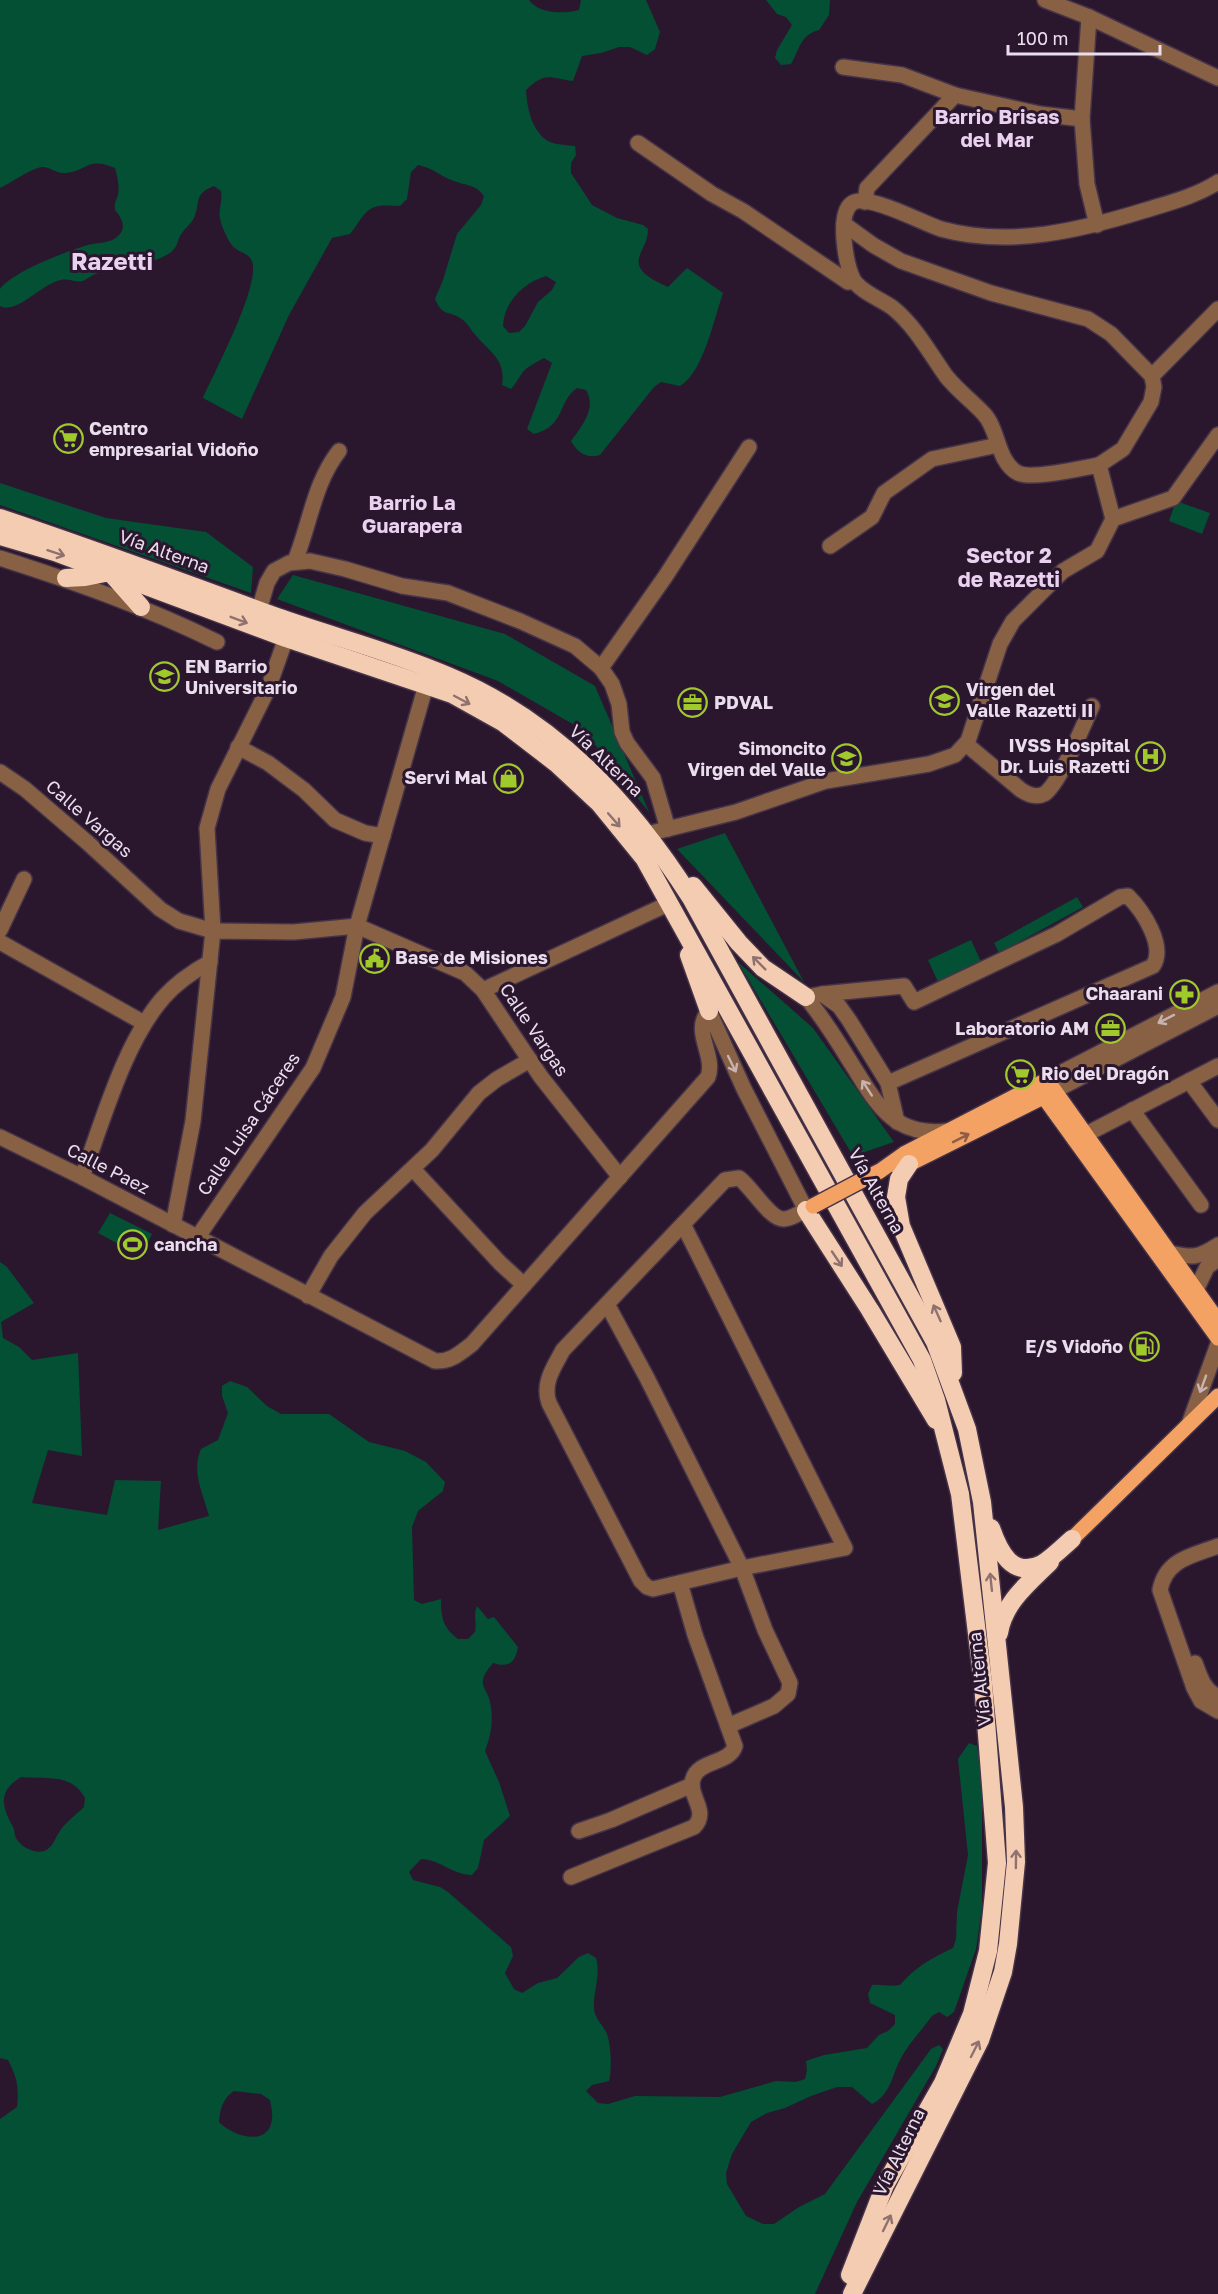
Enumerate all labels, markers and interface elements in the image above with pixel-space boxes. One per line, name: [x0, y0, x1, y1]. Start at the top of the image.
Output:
scale bar: [1008, 18, 1160, 56]
text: 100 m: [1017, 27, 1068, 49]
district label: Barrio Brisas del Mar: [934, 104, 1060, 151]
district label: Razetti: [71, 246, 153, 275]
place label: Centro empresarial Vidoño: [89, 417, 259, 460]
supermarket icon: Centro empresarial Vidoño: [52, 423, 84, 455]
district label: Barrio La Guarapera: [362, 490, 462, 537]
street label: Vía Alterna: [116, 525, 213, 578]
district label: Sector 2 de Razetti: [958, 542, 1060, 592]
one-way arrow: [46, 548, 65, 559]
one-way arrow: [229, 615, 248, 626]
place label: EN Barrio Universitario: [185, 655, 298, 698]
school or university icon: EN Barrio Universitario: [148, 661, 180, 693]
place label: Virgen del Valle Razetti II: [966, 678, 1093, 721]
school or university icon: Virgen del Valle Razetti II: [929, 684, 961, 716]
office icon: PDVAL: [677, 687, 709, 719]
place label: PDVAL: [714, 691, 773, 713]
one-way arrow: [453, 694, 471, 706]
street label: Vía Alterna: [565, 720, 648, 801]
place label: IVSS Hospital Dr. Luis Razetti: [1000, 734, 1130, 777]
place label: Simoncito Virgen del Valle: [688, 737, 826, 780]
hospital icon: IVSS Hospital Dr. Luis Razetti: [1135, 740, 1167, 772]
school or university icon: Simoncito Virgen del Valle: [831, 743, 863, 775]
shop icon: Servi Mal: [492, 762, 524, 794]
place label: Servi Mal: [404, 766, 487, 788]
street label: Calle Vargas: [42, 775, 137, 862]
one-way arrow: [607, 812, 620, 828]
public building icon: Base de Misiones: [358, 942, 390, 974]
place label: Base de Misiones: [395, 946, 548, 968]
one-way arrow: [752, 956, 767, 970]
pharmacy icon: Chaarani: [1168, 978, 1200, 1010]
street label: Calle Vargas: [496, 979, 574, 1080]
place label: Chaarani: [1085, 982, 1163, 1004]
office icon: Laboratorio AM: [1094, 1013, 1126, 1045]
one-way arrow: [1158, 1013, 1175, 1025]
place label: Laboratorio AM: [955, 1017, 1089, 1039]
street label: Calle Luisa Cáceres: [192, 1048, 304, 1199]
one-way arrow: [727, 1055, 739, 1073]
supermarket icon: Rio del Dragón: [1004, 1058, 1036, 1090]
place label: Rio del Dragón: [1041, 1062, 1169, 1084]
one-way arrow: [861, 1080, 873, 1097]
one-way arrow: [952, 1132, 970, 1143]
street label: Calle Paez: [63, 1138, 154, 1198]
street label: Vía Alterna: [844, 1144, 909, 1237]
sports icon: cancha: [117, 1229, 149, 1261]
place label: cancha: [154, 1233, 217, 1255]
one-way arrow: [831, 1250, 843, 1267]
one-way arrow: [931, 1305, 942, 1323]
fuel station icon: E/S Vidoño: [1128, 1331, 1160, 1363]
place label: E/S Vidoño: [1025, 1335, 1123, 1357]
one-way arrow: [1197, 1374, 1208, 1393]
one-way arrow: [985, 1572, 996, 1592]
street label: Vía Alterna: [963, 1631, 995, 1727]
one-way arrow: [1010, 1850, 1022, 1870]
one-way arrow: [970, 2040, 981, 2058]
street label: Vía Alterna: [867, 2104, 929, 2199]
one-way arrow: [882, 2214, 894, 2232]

